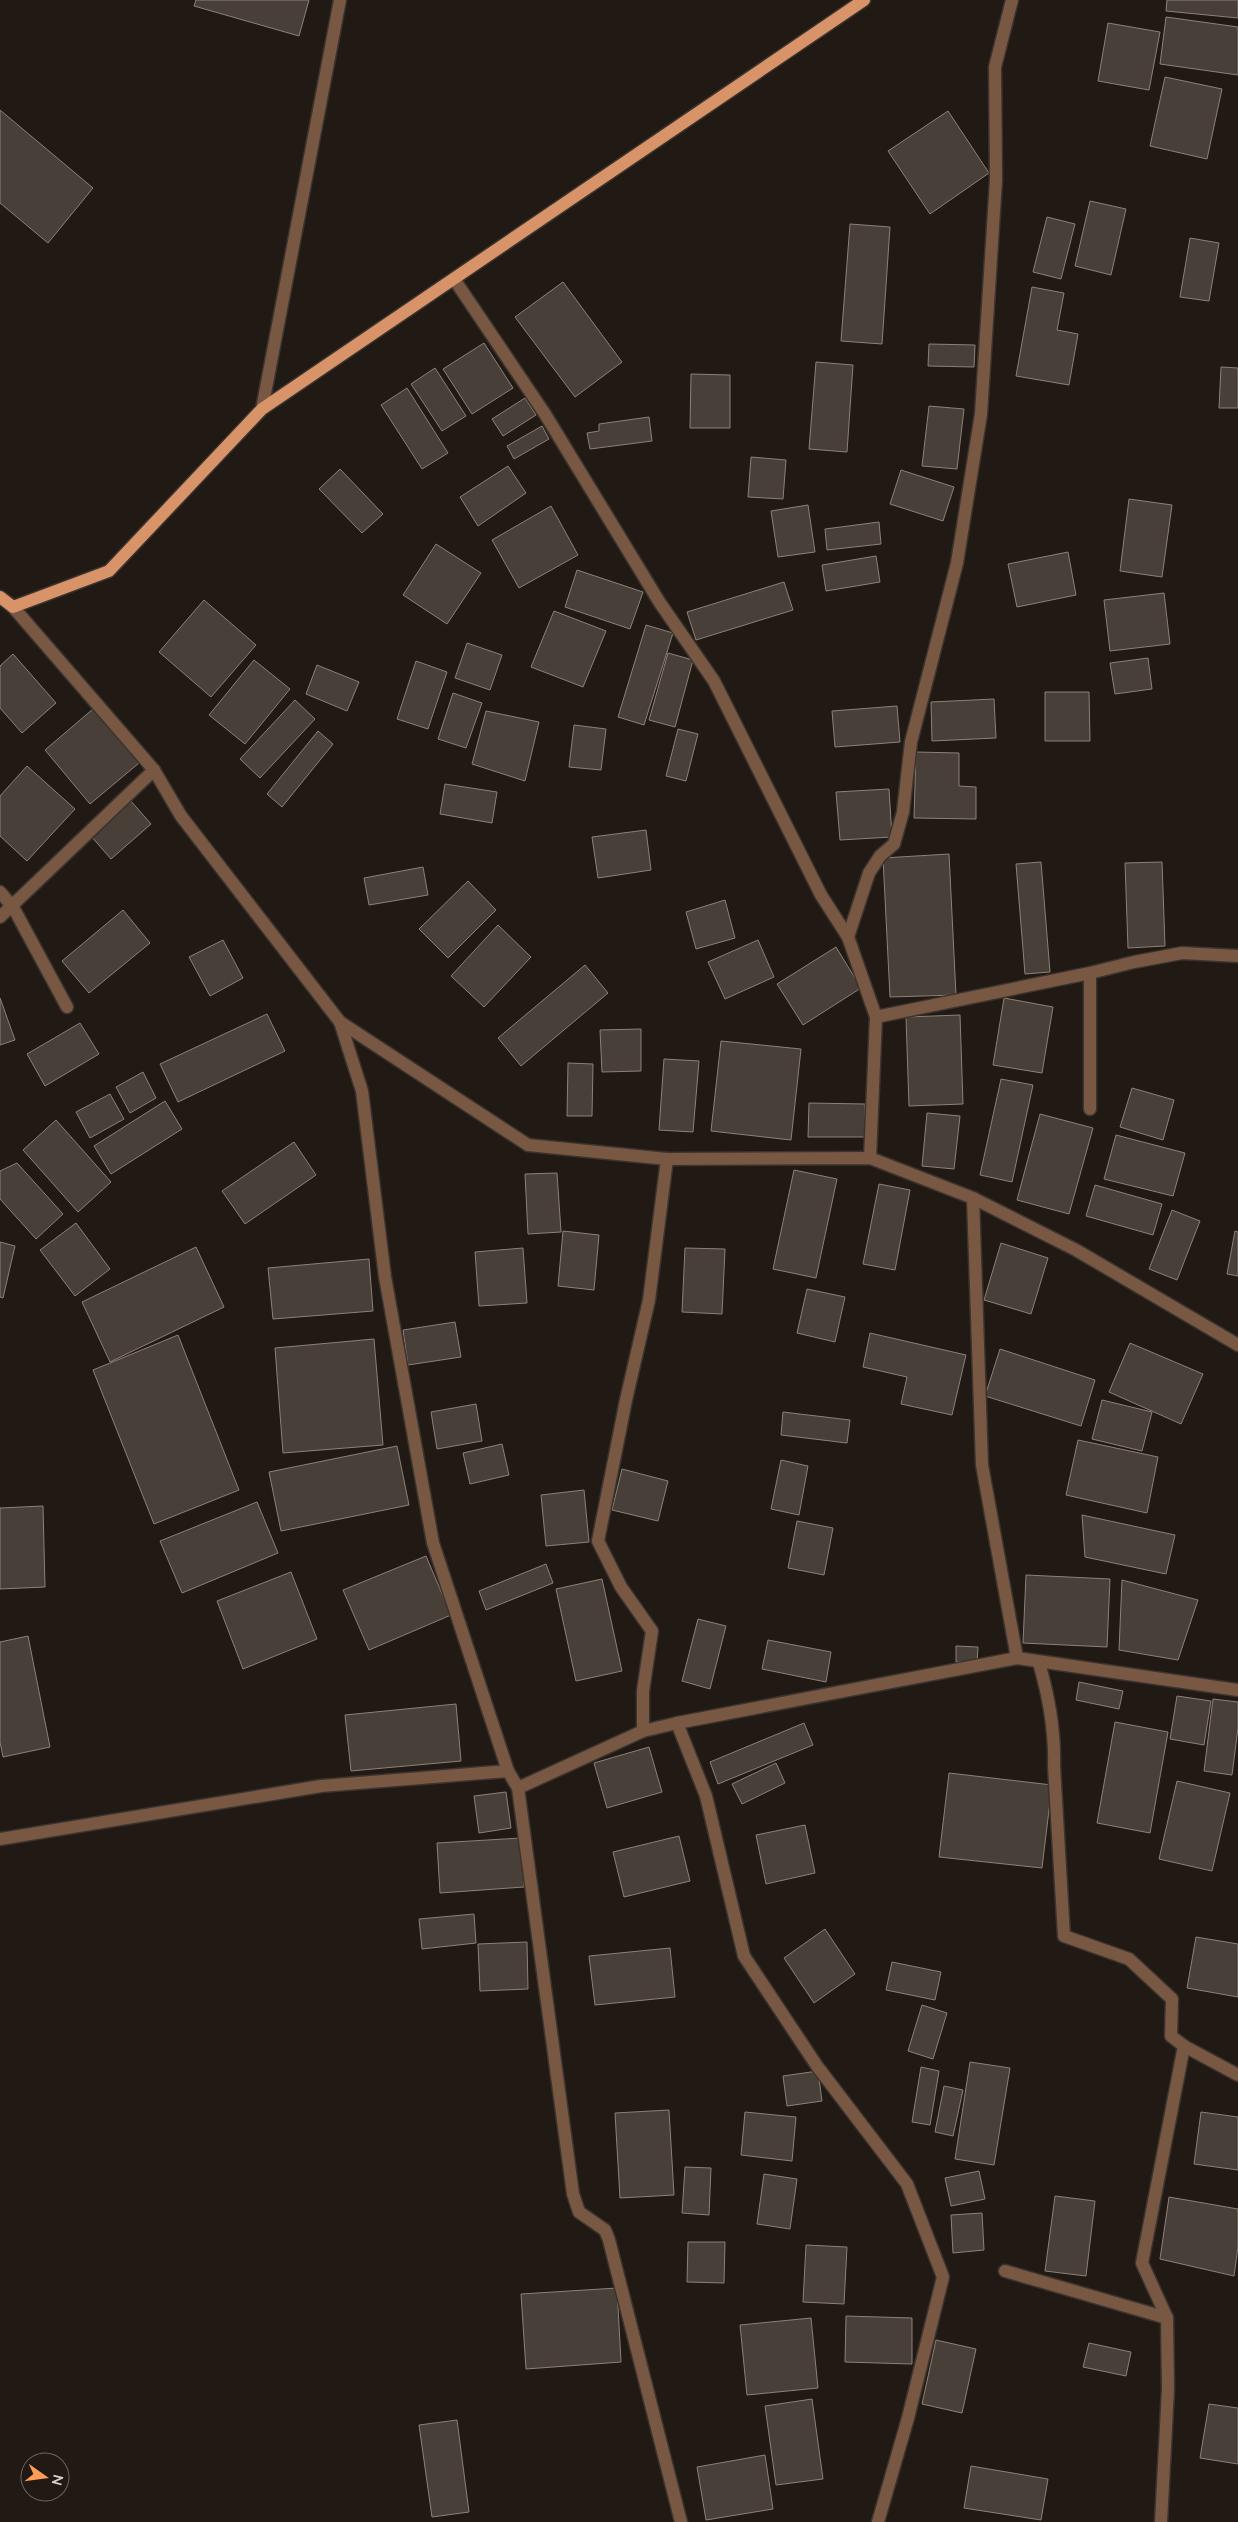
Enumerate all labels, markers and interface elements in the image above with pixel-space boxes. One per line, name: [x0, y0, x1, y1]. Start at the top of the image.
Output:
north arrow: [20, 2452, 70, 2502]
text: N: [47, 2473, 68, 2487]

